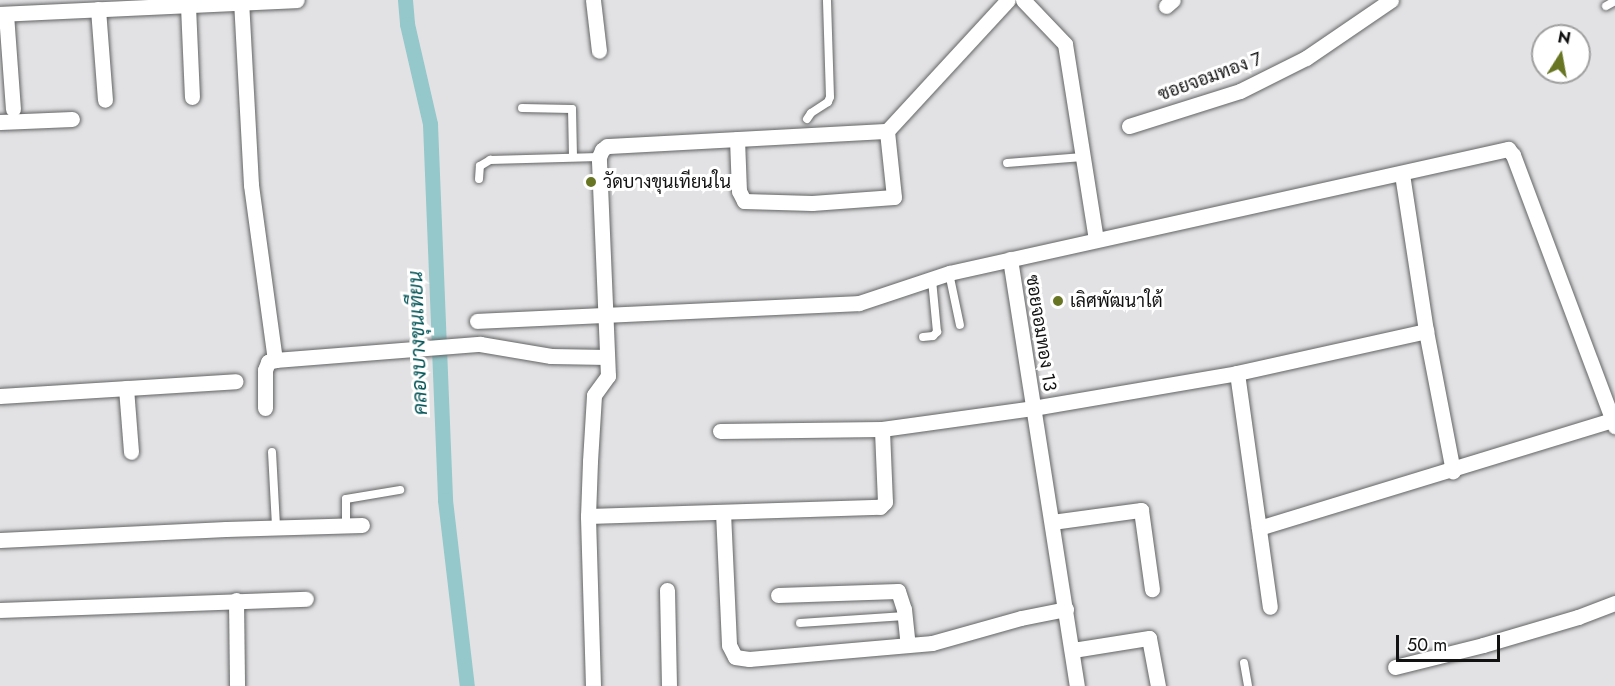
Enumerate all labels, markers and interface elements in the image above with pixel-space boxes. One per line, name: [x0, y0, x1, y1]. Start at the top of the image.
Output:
north arrow: [1531, 24, 1591, 84]
text: N: [1556, 25, 1573, 50]
street label: ซอยจอมทอง 7: [1155, 48, 1265, 106]
place label: วัดบางขุนเทียนใน: [603, 171, 731, 193]
marker: วัดบางขุนเทียนใน: [584, 175, 598, 189]
water label: คลองบางขุนเทียน: [403, 270, 433, 416]
street label: ซอยจอมทอง 13: [1021, 273, 1061, 393]
place label: เลิศพัฒนาใต้: [1070, 290, 1163, 312]
marker: เลิศพัฒนาใต้: [1051, 294, 1065, 308]
scale bar: [1399, 623, 1502, 661]
text: 50 m: [1407, 632, 1447, 658]

